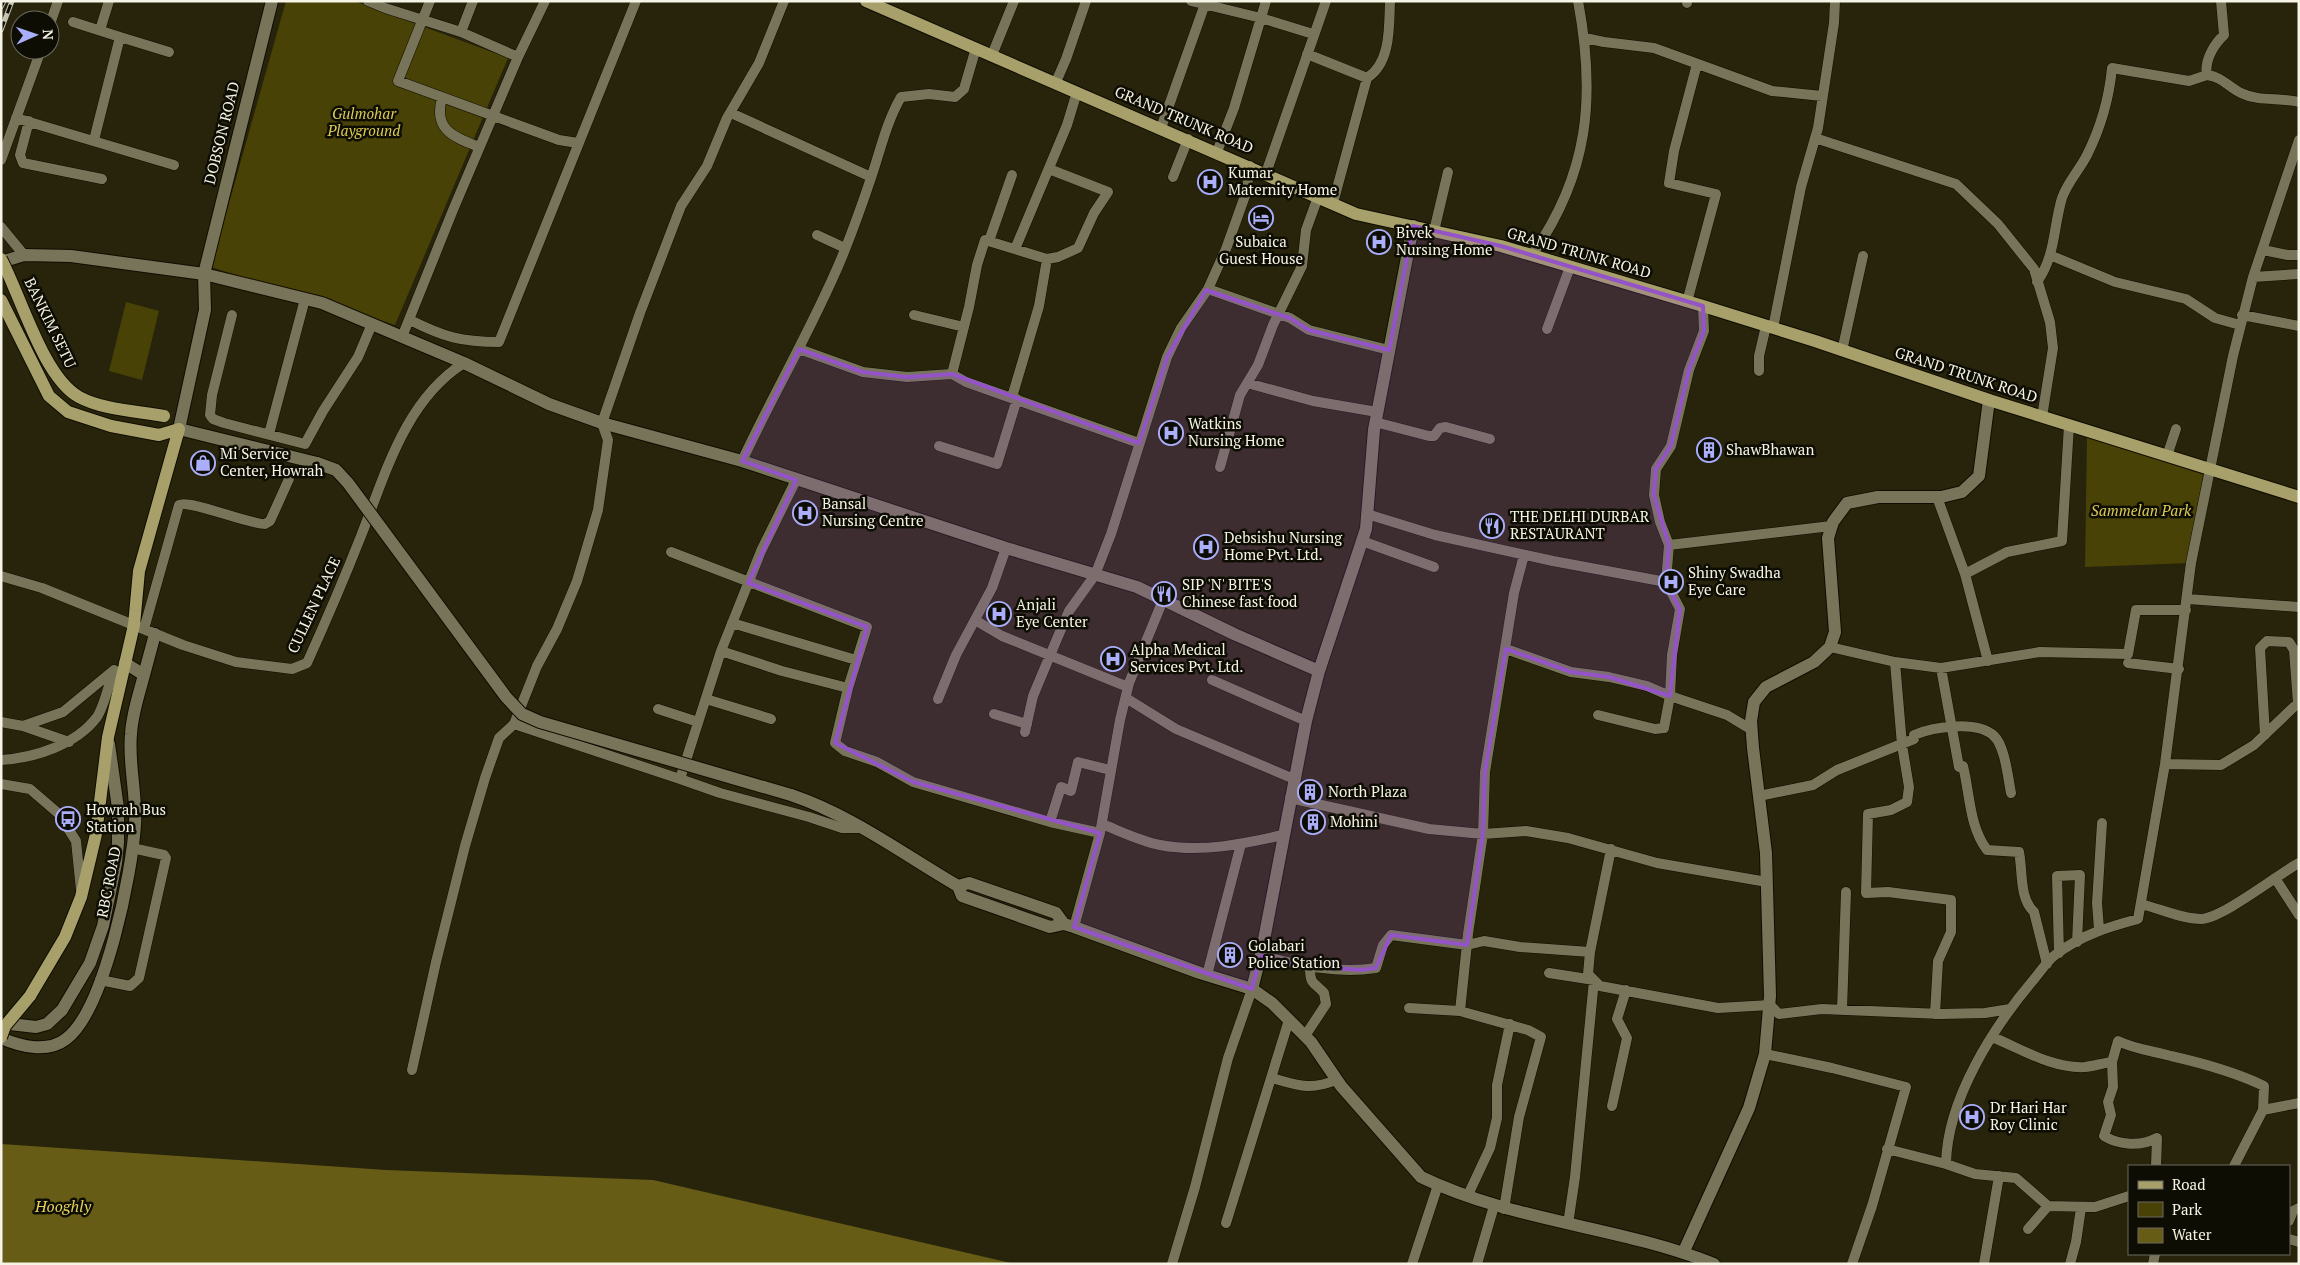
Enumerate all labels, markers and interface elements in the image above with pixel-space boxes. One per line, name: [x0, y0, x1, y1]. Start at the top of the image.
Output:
north arrow: [10, 10, 60, 60]
text: N: [39, 29, 58, 41]
street label: DOBSON ROAD: [199, 79, 243, 186]
street label: GRAND TRUNK ROAD: [1112, 81, 1257, 157]
park label: Gulmohar Playground: [327, 103, 401, 140]
place label: Kumar Maternity Home: [1228, 162, 1337, 199]
hospital icon: Kumar Maternity Home: [1197, 169, 1223, 195]
hotel icon: Subaica Guest House: [1248, 205, 1274, 231]
place label: Bivek Nursing Home: [1396, 222, 1493, 259]
street label: GRAND TRUNK ROAD: [1505, 222, 1654, 282]
hospital icon: Bivek Nursing Home: [1366, 229, 1392, 255]
place label: Subaica Guest House: [1219, 231, 1303, 268]
street label: BANKIM SETU: [20, 274, 81, 371]
street label: GRAND TRUNK ROAD: [1892, 342, 2040, 407]
place label: Watkins Nursing Home: [1188, 413, 1285, 450]
hospital icon: Watkins Nursing Home: [1158, 420, 1184, 446]
building icon: ShawBhawan: [1696, 437, 1722, 463]
place label: ShawBhawan: [1726, 439, 1814, 459]
place label: Mi Service Center, Howrah: [220, 443, 324, 480]
shop icon: Mi Service Center, Howrah: [190, 450, 216, 476]
place label: Bansal Nursing Centre: [822, 493, 923, 530]
hospital icon: Bansal Nursing Centre: [792, 500, 818, 526]
park label: Sammelan Park: [2091, 500, 2192, 520]
place label: THE DELHI DURBAR RESTAURANT: [1510, 506, 1650, 543]
restaurant icon: THE DELHI DURBAR RESTAURANT: [1479, 513, 1505, 539]
place label: Debsishu Nursing Home Pvt. Ltd.: [1224, 527, 1343, 564]
hospital icon: Debsishu Nursing Home Pvt. Ltd.: [1193, 534, 1219, 560]
street label: CULLEN PLACE: [282, 553, 344, 656]
place label: Shiny Swadha Eye Care: [1688, 562, 1781, 599]
hospital icon: Shiny Swadha Eye Care: [1658, 569, 1684, 595]
place label: SIP 'N' BITE'S Chinese fast food: [1182, 574, 1297, 611]
restaurant icon: SIP 'N' BITE'S Chinese fast food: [1151, 581, 1177, 607]
place label: Anjali Eye Center: [1016, 594, 1088, 631]
hospital icon: Anjali Eye Center: [986, 601, 1012, 627]
place label: Alpha Medical Services Pvt. Ltd.: [1130, 639, 1243, 676]
hospital icon: Alpha Medical Services Pvt. Ltd.: [1100, 646, 1126, 672]
building icon: North Plaza: [1297, 779, 1323, 805]
place label: North Plaza: [1328, 781, 1407, 801]
place label: Howrah Bus Station: [86, 799, 166, 836]
bus stop icon: Howrah Bus Station: [55, 806, 81, 832]
building icon: Mohini: [1300, 809, 1326, 835]
place label: Mohini: [1330, 811, 1378, 831]
street label: RBC ROAD: [91, 844, 125, 919]
place label: Golabari Police Station: [1248, 935, 1340, 972]
building icon: Golabari Police Station: [1217, 942, 1243, 968]
place label: Dr Hari Har Roy Clinic: [1990, 1097, 2067, 1134]
hospital icon: Dr Hari Har Roy Clinic: [1959, 1104, 1985, 1130]
legend: [2128, 1165, 2290, 1255]
text: Road: [2172, 1174, 2205, 1194]
water label: Hooghly: [34, 1195, 92, 1217]
text: Park: [2172, 1199, 2202, 1219]
text: Water: [2172, 1224, 2212, 1244]

